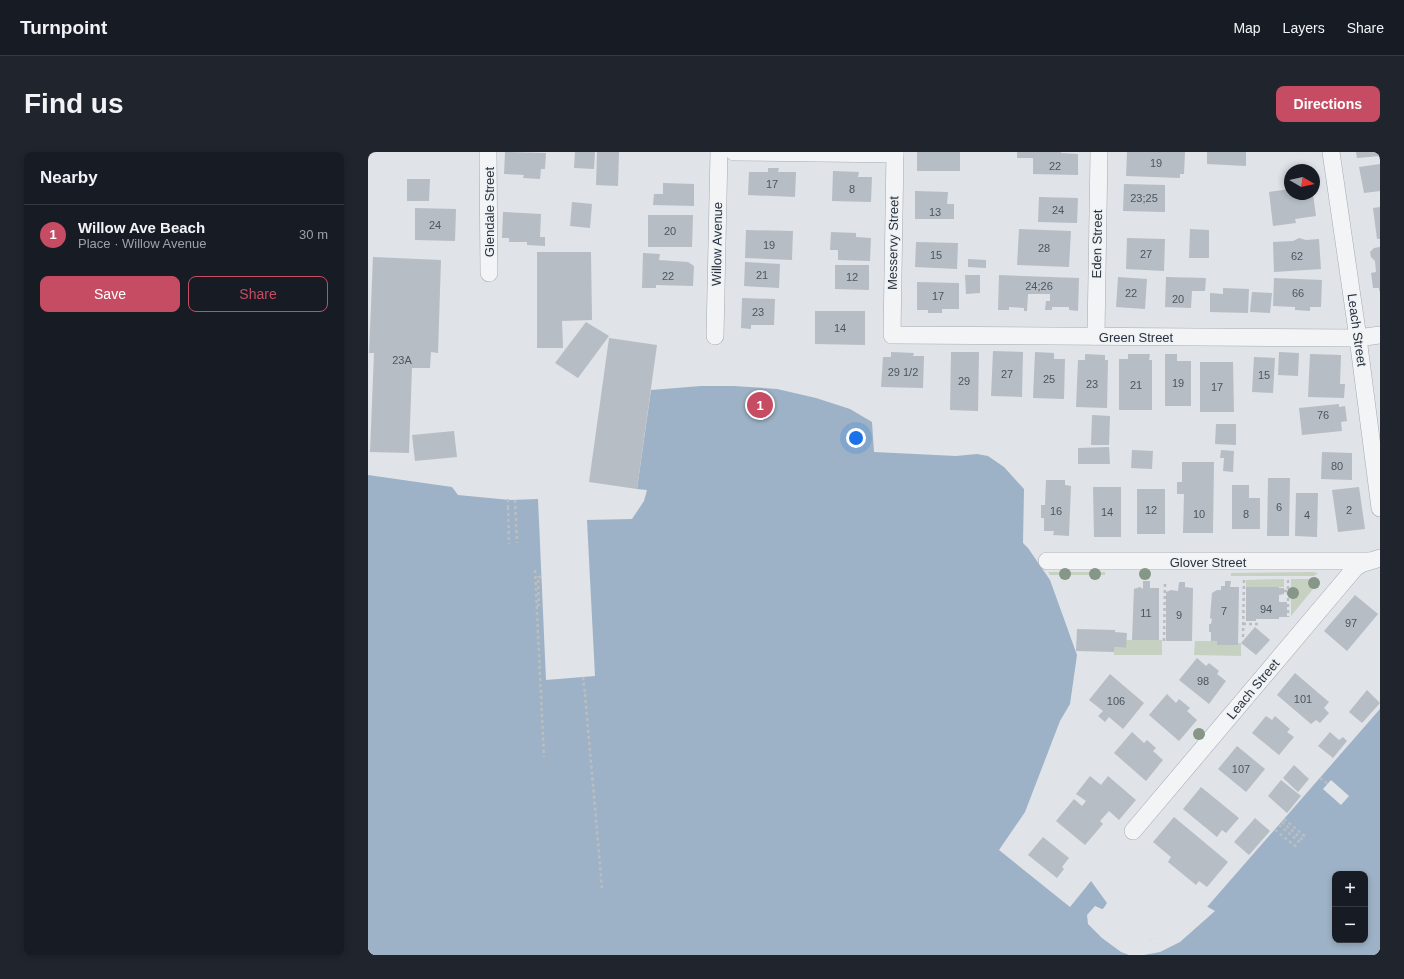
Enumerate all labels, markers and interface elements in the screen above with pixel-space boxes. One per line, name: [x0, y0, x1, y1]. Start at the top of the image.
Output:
text: Turnpoint: [20, 17, 107, 38]
text: Map: [1233, 20, 1261, 36]
text: Layers: [1283, 20, 1325, 36]
text: Share: [1347, 20, 1384, 36]
button: Directions: [1276, 86, 1380, 122]
text: Find us: [24, 88, 124, 119]
house number: 19: [1150, 157, 1162, 169]
house number: 22: [1049, 160, 1061, 172]
north arrow: [1284, 164, 1320, 200]
street label: Glendale Street: [482, 166, 497, 257]
text: Nearby: [40, 168, 98, 187]
house number: 17: [766, 178, 778, 190]
house number: 8: [849, 183, 855, 195]
house number: 23;25: [1130, 192, 1158, 204]
street label: Messervy Street: [885, 196, 901, 290]
street label: Willow Avenue: [709, 202, 725, 286]
house number: 24: [1052, 204, 1064, 216]
house number: 13: [929, 206, 941, 218]
street label: Eden Street: [1089, 209, 1105, 278]
text: Willow Ave Beach: [78, 219, 205, 236]
house number: 24: [429, 219, 441, 231]
house number: 20: [664, 225, 676, 237]
text: 1: [49, 227, 57, 242]
text: 30 m: [299, 227, 328, 242]
text: Place · Willow Avenue: [78, 236, 206, 251]
house number: 19: [763, 239, 775, 251]
house number: 28: [1038, 242, 1050, 254]
house number: 27: [1140, 248, 1152, 260]
house number: 15: [930, 249, 942, 261]
house number: 62: [1291, 250, 1303, 262]
house number: 21: [756, 269, 768, 281]
house number: 22: [662, 270, 674, 282]
house number: 12: [846, 271, 858, 283]
button: Save: [40, 276, 180, 312]
button: Share: [188, 276, 328, 312]
house number: 24;26: [1025, 280, 1053, 292]
house number: 22: [1125, 287, 1137, 299]
house number: 66: [1292, 287, 1304, 299]
house number: 17: [932, 290, 944, 302]
street label: Leach Street: [1344, 292, 1370, 368]
house number: 20: [1172, 293, 1184, 305]
house number: 23: [752, 306, 764, 318]
house number: 14: [834, 322, 846, 334]
street label: Green Street: [1099, 330, 1174, 345]
house number: 23A: [392, 354, 412, 366]
house number: 29 1/2: [888, 366, 918, 378]
house number: 27: [1001, 368, 1013, 380]
house number: 15: [1258, 369, 1270, 381]
house number: 25: [1043, 373, 1055, 385]
house number: 29: [958, 375, 970, 387]
house number: 19: [1172, 377, 1184, 389]
house number: 23: [1086, 378, 1098, 390]
house number: 21: [1130, 379, 1142, 391]
house number: 17: [1211, 381, 1223, 393]
pin: 1: [747, 390, 773, 420]
house number: 76: [1317, 409, 1329, 421]
your location: [846, 428, 866, 448]
house number: 80: [1331, 460, 1343, 472]
house number: 6: [1276, 501, 1282, 513]
house number: 12: [1145, 504, 1157, 516]
house number: 2: [1346, 504, 1352, 516]
house number: 16: [1050, 505, 1062, 517]
house number: 14: [1101, 506, 1113, 518]
house number: 10: [1193, 508, 1205, 520]
house number: 8: [1243, 508, 1249, 520]
house number: 4: [1304, 509, 1310, 521]
street label: Glover Street: [1170, 555, 1247, 570]
house number: 94: [1260, 603, 1272, 615]
house number: 7: [1221, 605, 1227, 617]
house number: 11: [1140, 607, 1152, 619]
house number: 9: [1176, 609, 1182, 621]
house number: 97: [1345, 617, 1357, 629]
street label: Leach Street: [1224, 656, 1283, 722]
house number: 98: [1197, 675, 1209, 687]
house number: 101: [1294, 693, 1312, 705]
house number: 106: [1107, 695, 1125, 707]
house number: 107: [1232, 763, 1250, 775]
map controls: [1332, 871, 1368, 943]
button: +: [1332, 871, 1368, 907]
button: −: [1332, 907, 1368, 943]

